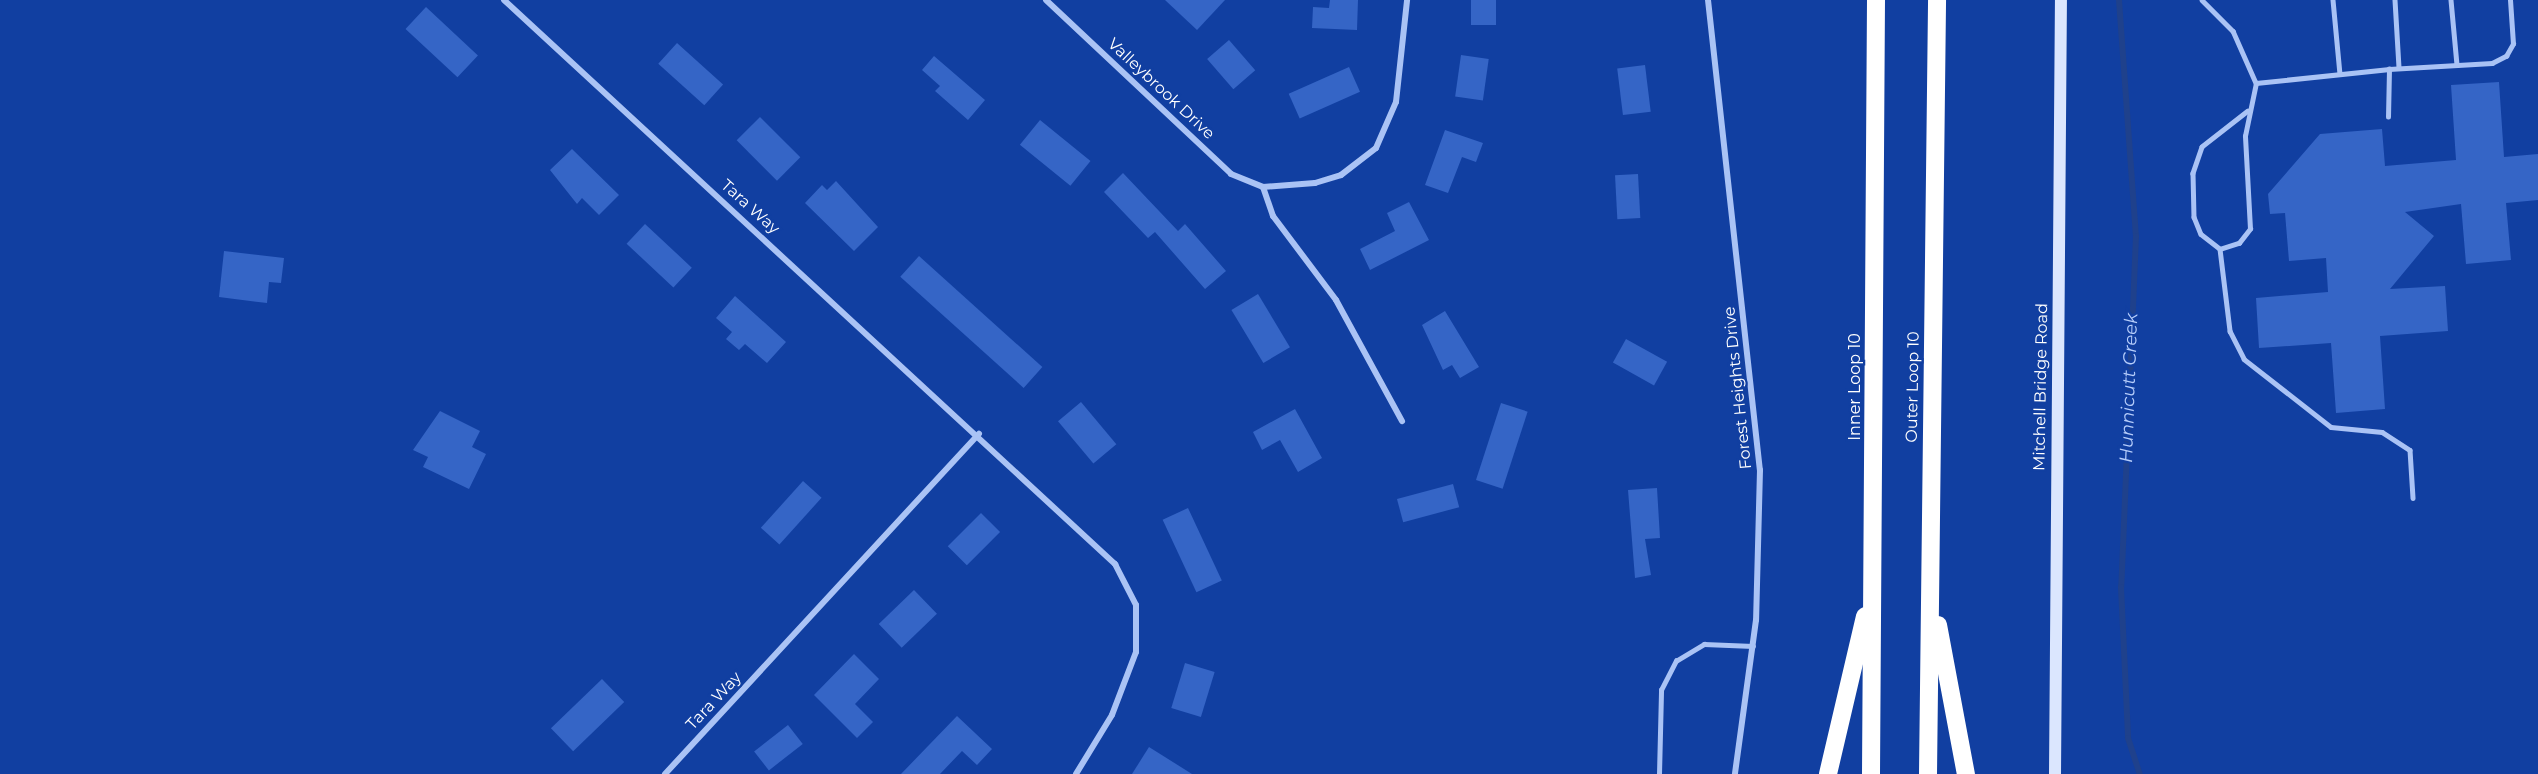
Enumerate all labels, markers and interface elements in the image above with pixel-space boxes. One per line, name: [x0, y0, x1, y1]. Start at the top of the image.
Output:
street label: Valleybrook Drive: [1103, 34, 1219, 144]
street label: Tara Way: [717, 176, 783, 238]
street label: Mitchell Bridge Road: [2030, 303, 2052, 471]
street label: Forest Heights Drive: [1720, 306, 1756, 470]
water label: Hunnicutt Creek: [2116, 313, 2142, 463]
street label: Outer Loop 10: [1902, 331, 1924, 443]
street label: Inner Loop 10: [1845, 333, 1865, 441]
street label: Tara Way: [682, 668, 746, 734]

